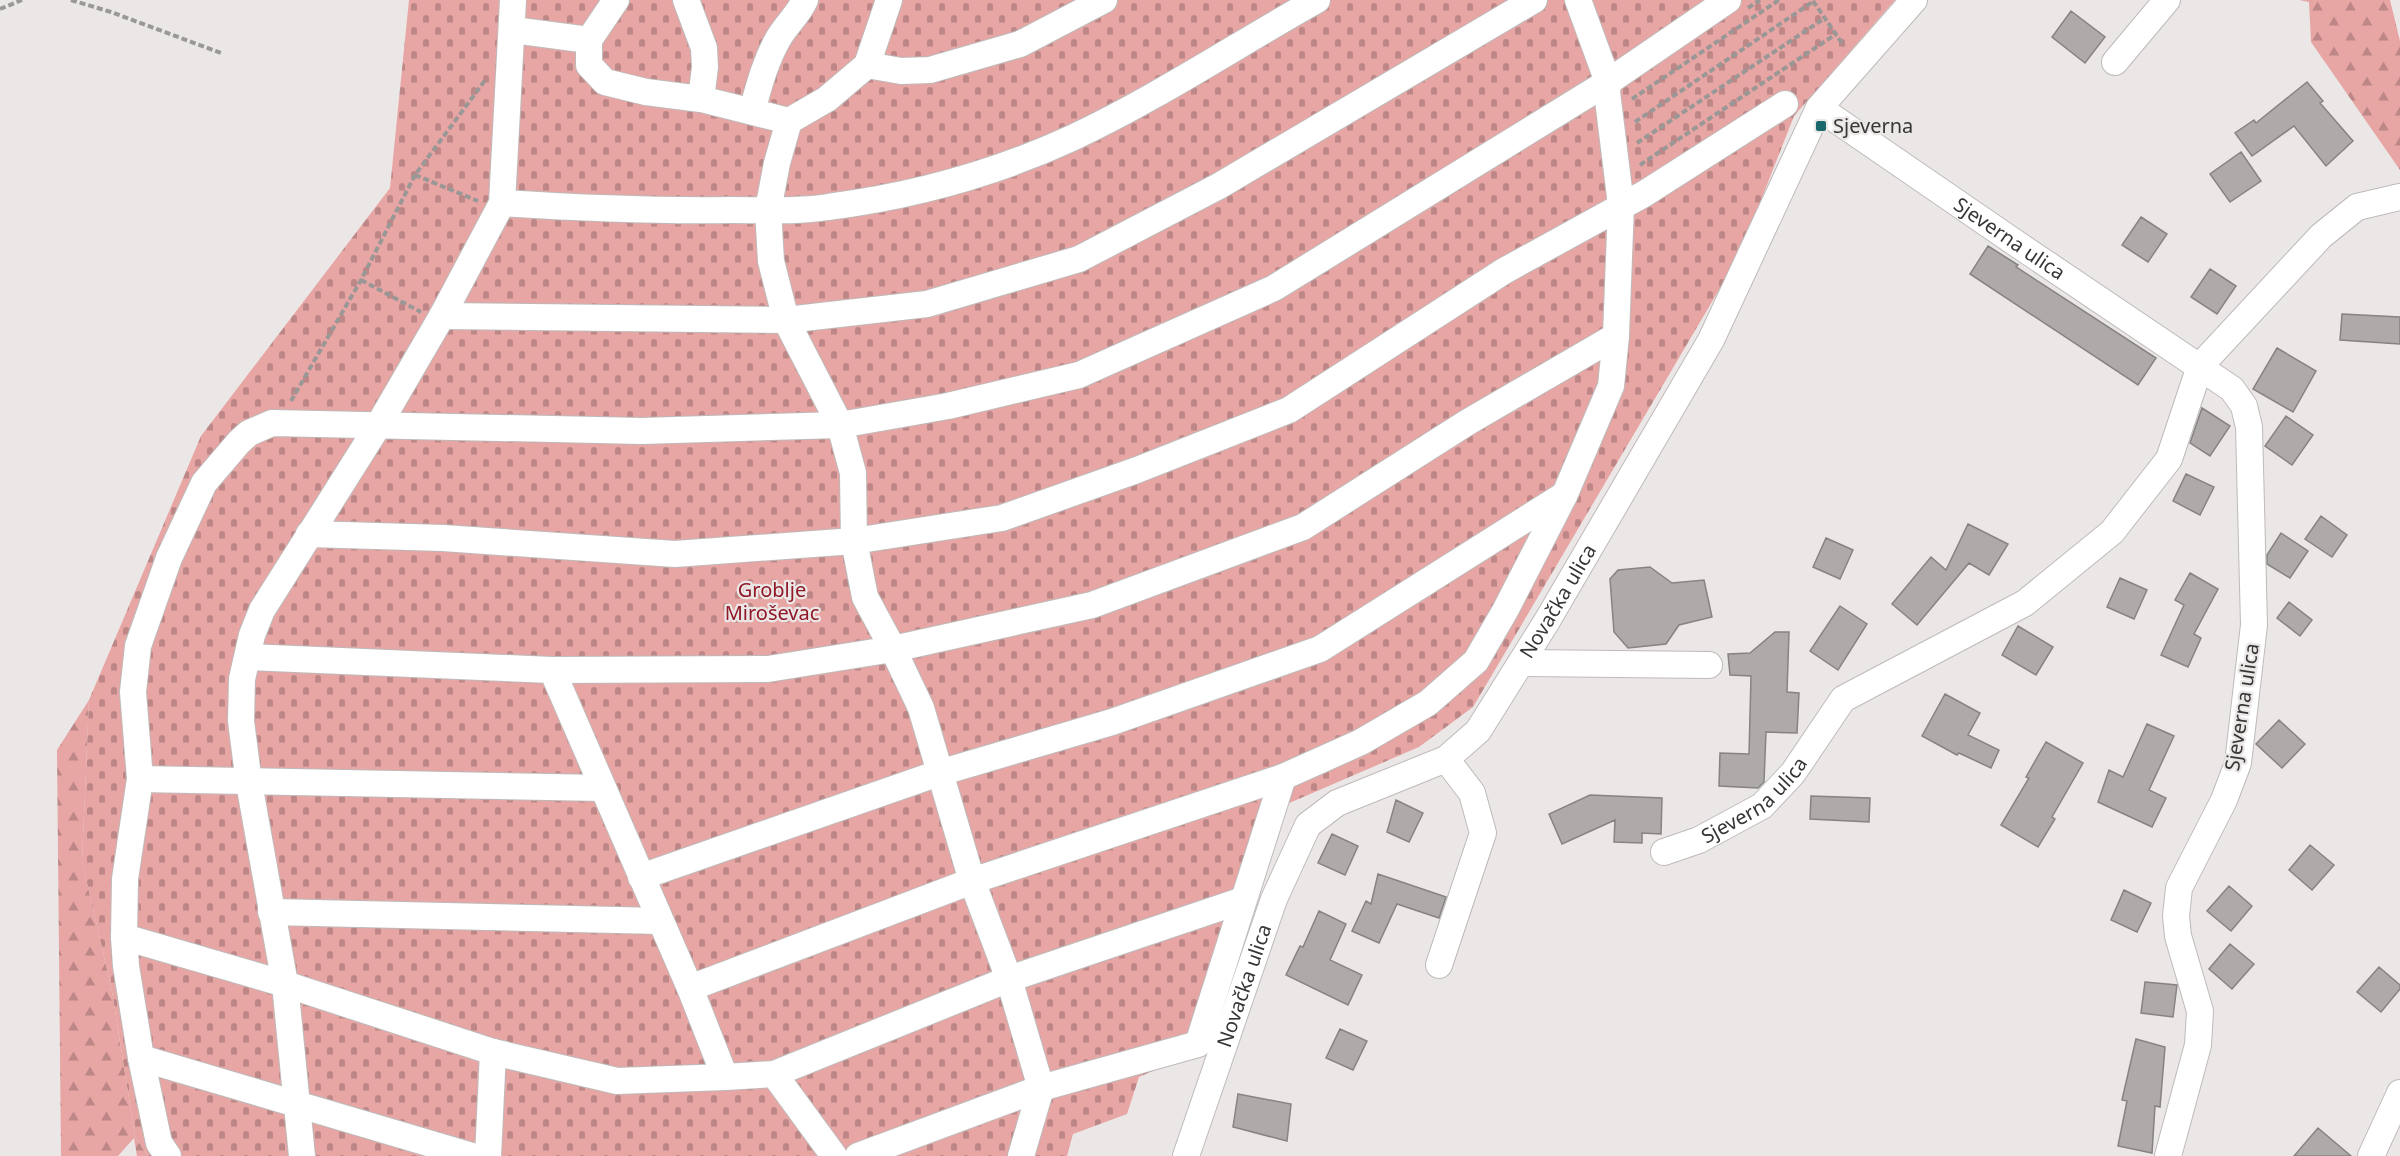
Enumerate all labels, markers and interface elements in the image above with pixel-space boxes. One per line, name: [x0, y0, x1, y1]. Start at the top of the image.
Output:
place label: Sjeverna: [1833, 112, 1913, 139]
marker: Sjeverna: [1814, 119, 1828, 133]
street label: Sjeverna ulica: [1949, 191, 2071, 286]
street label: Novačka ulica: [1513, 539, 1602, 663]
park label: Groblje Miroševac: [725, 576, 819, 626]
street label: Sjeverna ulica: [2218, 641, 2265, 773]
street label: Sjeverna ulica: [1696, 751, 1813, 849]
street label: Novačka ulica: [1210, 920, 1277, 1051]

